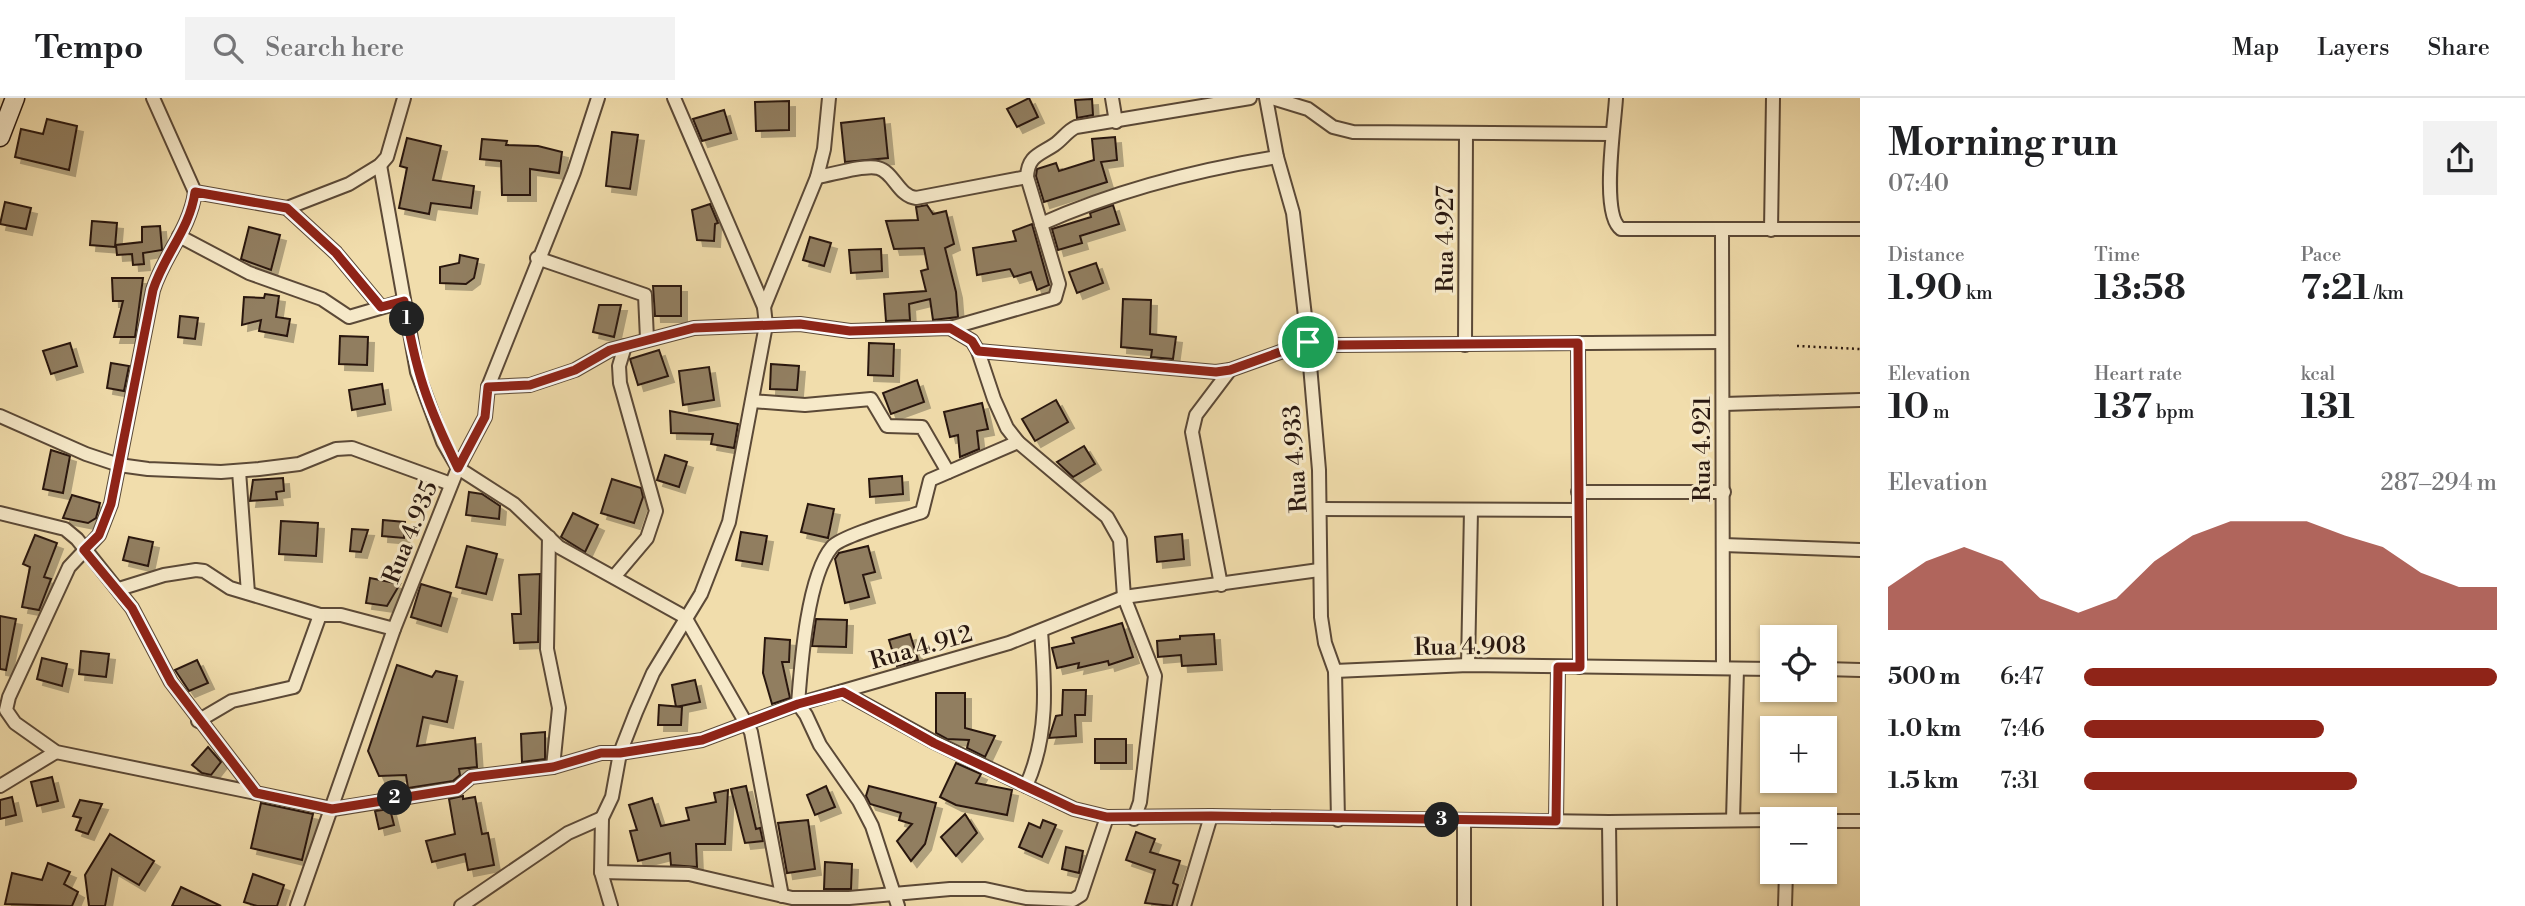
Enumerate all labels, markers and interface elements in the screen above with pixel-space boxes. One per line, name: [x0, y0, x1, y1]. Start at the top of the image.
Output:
search box: [185, 17, 675, 80]
text: Tempo: [35, 28, 143, 69]
icon: search: [209, 29, 247, 67]
text: Search here: [265, 32, 404, 64]
text: Map: [2232, 33, 2279, 63]
text: Layers: [2317, 33, 2389, 63]
text: Share: [2427, 33, 2490, 63]
text: Morning run: [1888, 120, 2118, 167]
button: share: [2423, 121, 2497, 195]
text: 07:40: [1888, 170, 1949, 198]
street label: Rua 4.927: [1431, 185, 1461, 293]
text: Distance: [1888, 243, 1965, 267]
text: Time: [2094, 243, 2140, 267]
text: Pace: [2301, 243, 2341, 267]
text: 1.90: [1888, 267, 1962, 310]
text: 13:58: [2094, 267, 2186, 310]
text: 7:21: [2301, 267, 2370, 310]
text: km: [1962, 281, 1993, 305]
text: /km: [2370, 281, 2404, 305]
pin: 1: [390, 302, 424, 336]
text: 1: [402, 306, 411, 330]
pin: [1278, 312, 1338, 372]
icon: arrive: [1289, 323, 1327, 361]
text: Elevation: [1888, 362, 1970, 386]
text: Heart rate: [2094, 362, 2182, 386]
text: kcal: [2301, 362, 2335, 386]
text: 10: [1888, 386, 1929, 429]
text: 137: [2094, 386, 2152, 429]
text: 131: [2301, 386, 2355, 429]
street label: Rua 4.921: [1688, 395, 1718, 502]
text: m: [1929, 400, 1950, 424]
text: bpm: [2152, 400, 2194, 424]
street label: Rua 4.933: [1277, 404, 1315, 514]
text: Elevation: [1888, 469, 1988, 497]
text: 287–294 m: [2381, 469, 2497, 497]
street label: Rua 4.935: [377, 477, 445, 588]
street label: Rua 4.912: [867, 619, 976, 677]
map controls: [1760, 625, 1837, 884]
button: locate: [1760, 625, 1837, 702]
street label: Rua 4.908: [1414, 631, 1526, 663]
text: 500 m: [1888, 663, 1960, 691]
text: 6:47: [2000, 663, 2044, 691]
text: 1.0 km: [1888, 715, 1961, 743]
text: 7:46: [2000, 715, 2045, 743]
button: +: [1760, 716, 1837, 793]
text: 1.5 km: [1888, 767, 1959, 795]
text: 7:31: [2000, 767, 2039, 795]
pin: 2: [378, 780, 412, 816]
text: 2: [389, 785, 400, 809]
pin: 3: [1424, 802, 1460, 838]
text: 3: [1436, 807, 1447, 831]
button: −: [1760, 807, 1837, 884]

